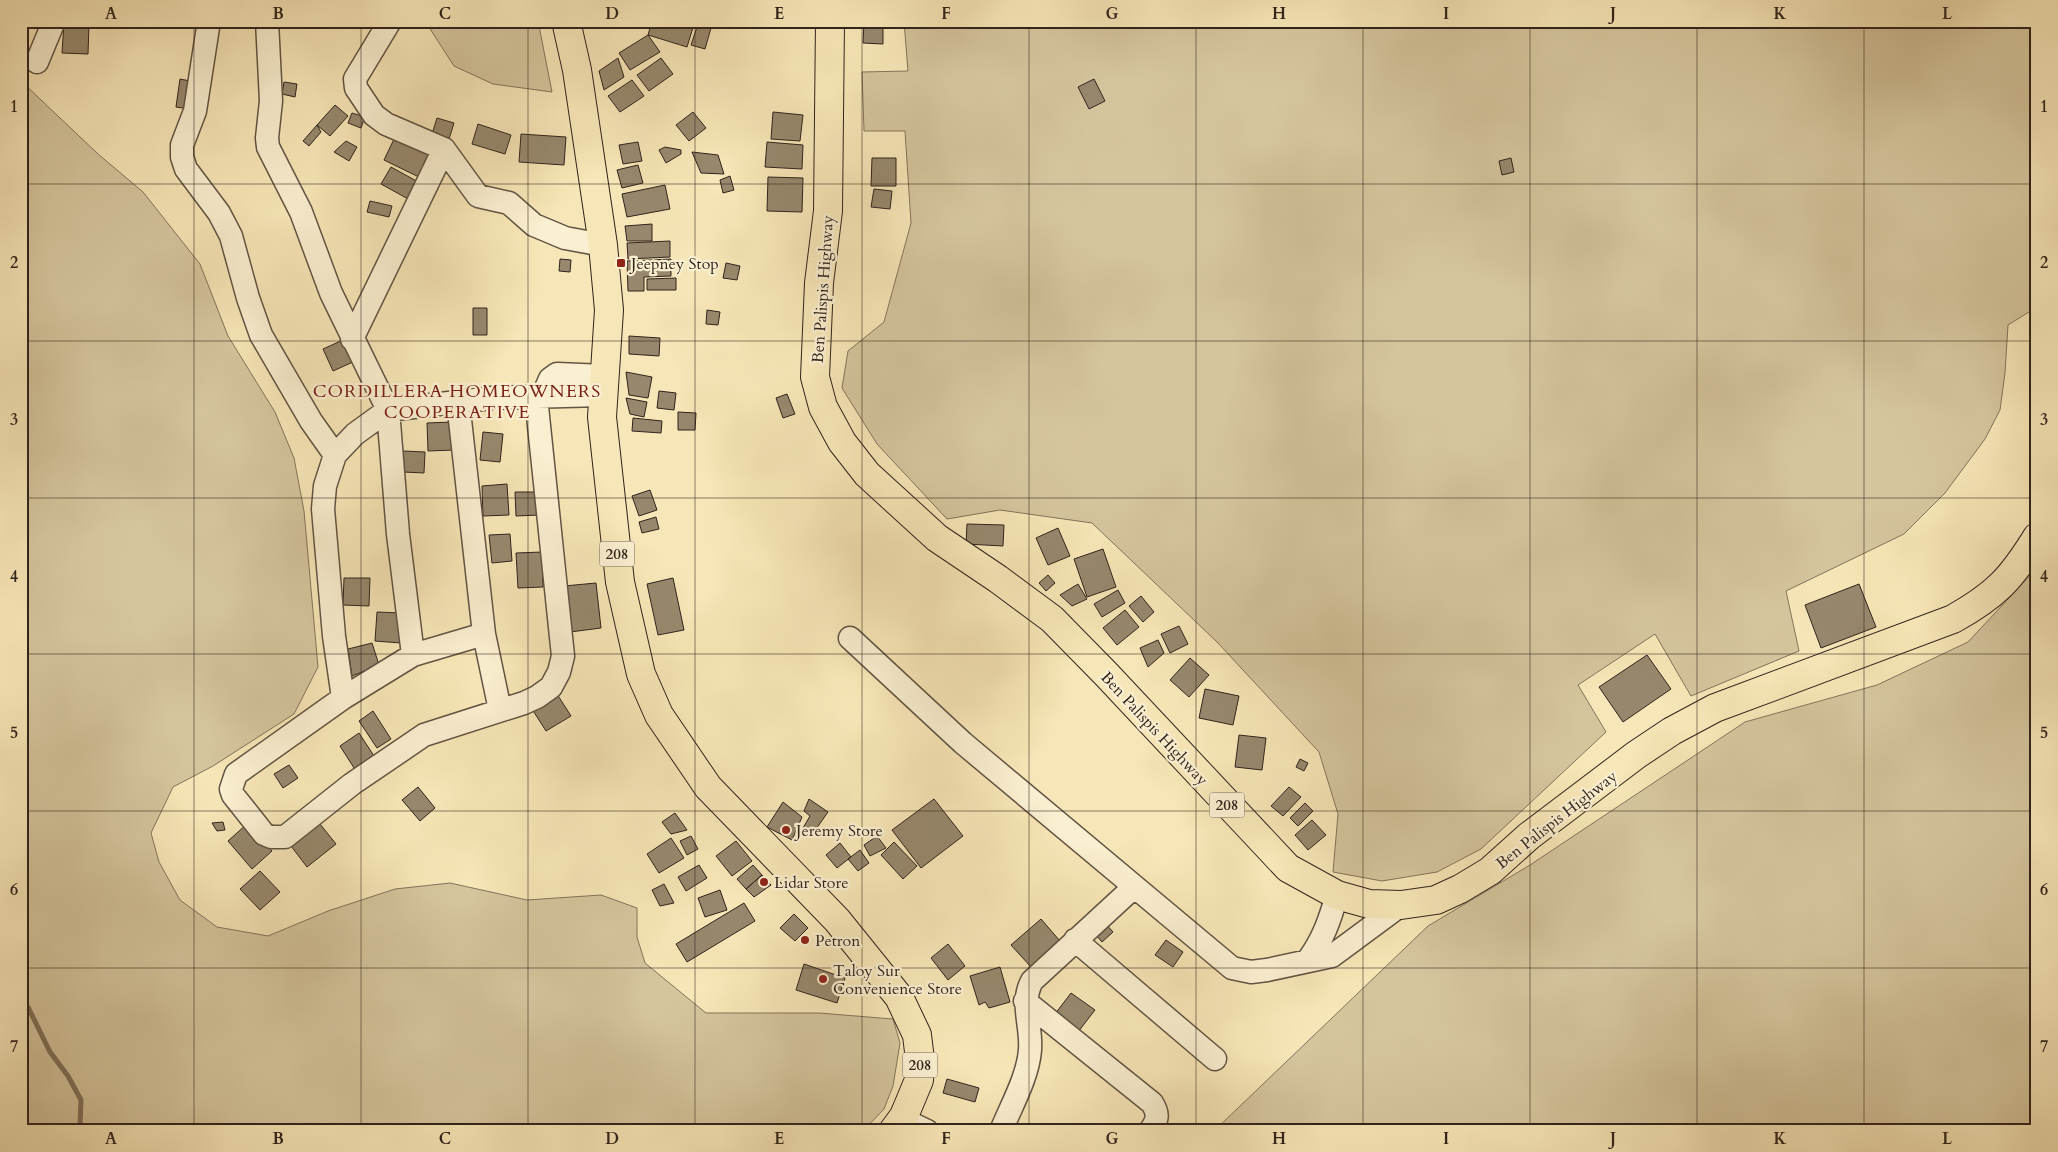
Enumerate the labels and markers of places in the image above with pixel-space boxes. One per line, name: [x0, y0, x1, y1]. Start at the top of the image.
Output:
place label: Jeepney Stop: [629, 253, 719, 275]
marker: Jeepney Stop: [615, 257, 627, 269]
place label: Jeremy Store: [794, 820, 883, 842]
marker: Jeremy Store: [780, 824, 792, 836]
place label: Lidar Store: [774, 872, 849, 894]
marker: Lidar Store: [758, 876, 770, 888]
place label: Petron: [815, 930, 860, 952]
marker: Petron: [799, 934, 811, 946]
place label: Taloy Sur Convenience Store: [833, 960, 962, 1000]
marker: Taloy Sur Convenience Store: [817, 973, 829, 985]

